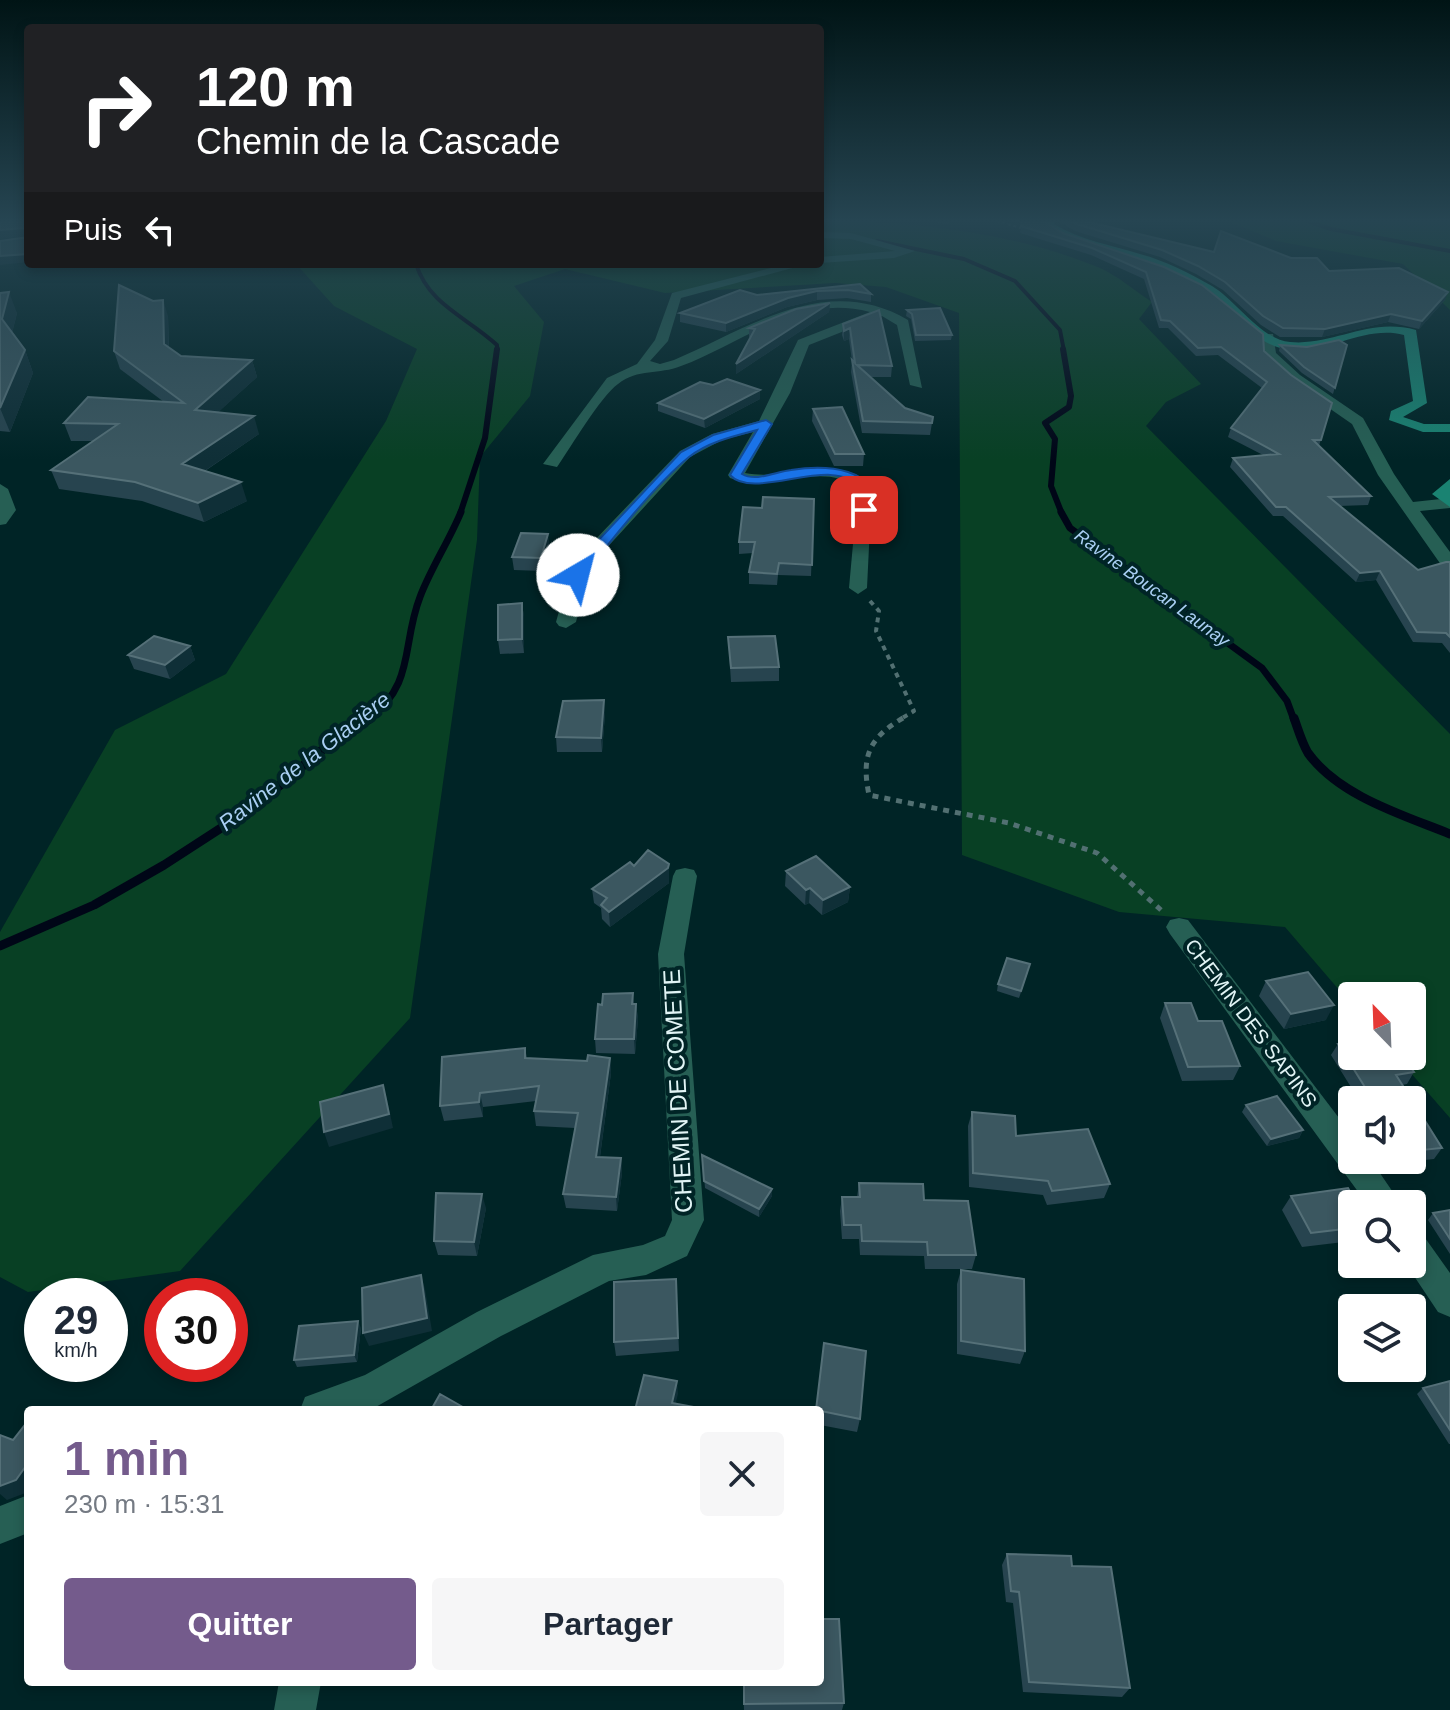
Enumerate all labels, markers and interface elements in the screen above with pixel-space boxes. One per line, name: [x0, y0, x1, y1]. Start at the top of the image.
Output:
text: 120 m: [196, 55, 355, 118]
icon: right: [64, 56, 168, 160]
text: Chemin de la Cascade: [196, 121, 560, 162]
icon: left: [138, 208, 182, 252]
text: Puis: [64, 213, 122, 246]
pin: [830, 476, 898, 544]
icon: arrive: [842, 488, 886, 532]
water label: Ravine Boucan Launay: [1071, 525, 1234, 651]
position arrow: [536, 533, 620, 617]
water label: Ravine de la Glacière: [214, 687, 395, 836]
street label: CHEMIN DES SAPINS: [1181, 935, 1321, 1111]
street label: CHEMIN DE COMETE: [658, 968, 697, 1214]
north arrow: [1338, 982, 1426, 1070]
map controls: [1338, 982, 1426, 1382]
button: sound: [1338, 1086, 1426, 1174]
button: search: [1338, 1190, 1426, 1278]
speed limit sign: 30: [144, 1278, 248, 1382]
button: layers: [1338, 1294, 1426, 1382]
text: 29: [54, 1298, 98, 1342]
text: km/h: [54, 1339, 98, 1361]
text: 1 min: [64, 1432, 189, 1485]
button: close: [700, 1432, 784, 1516]
text: 230 m · 15:31: [64, 1489, 224, 1519]
button: Quitter: [64, 1578, 416, 1670]
button: Partager: [432, 1578, 784, 1670]

